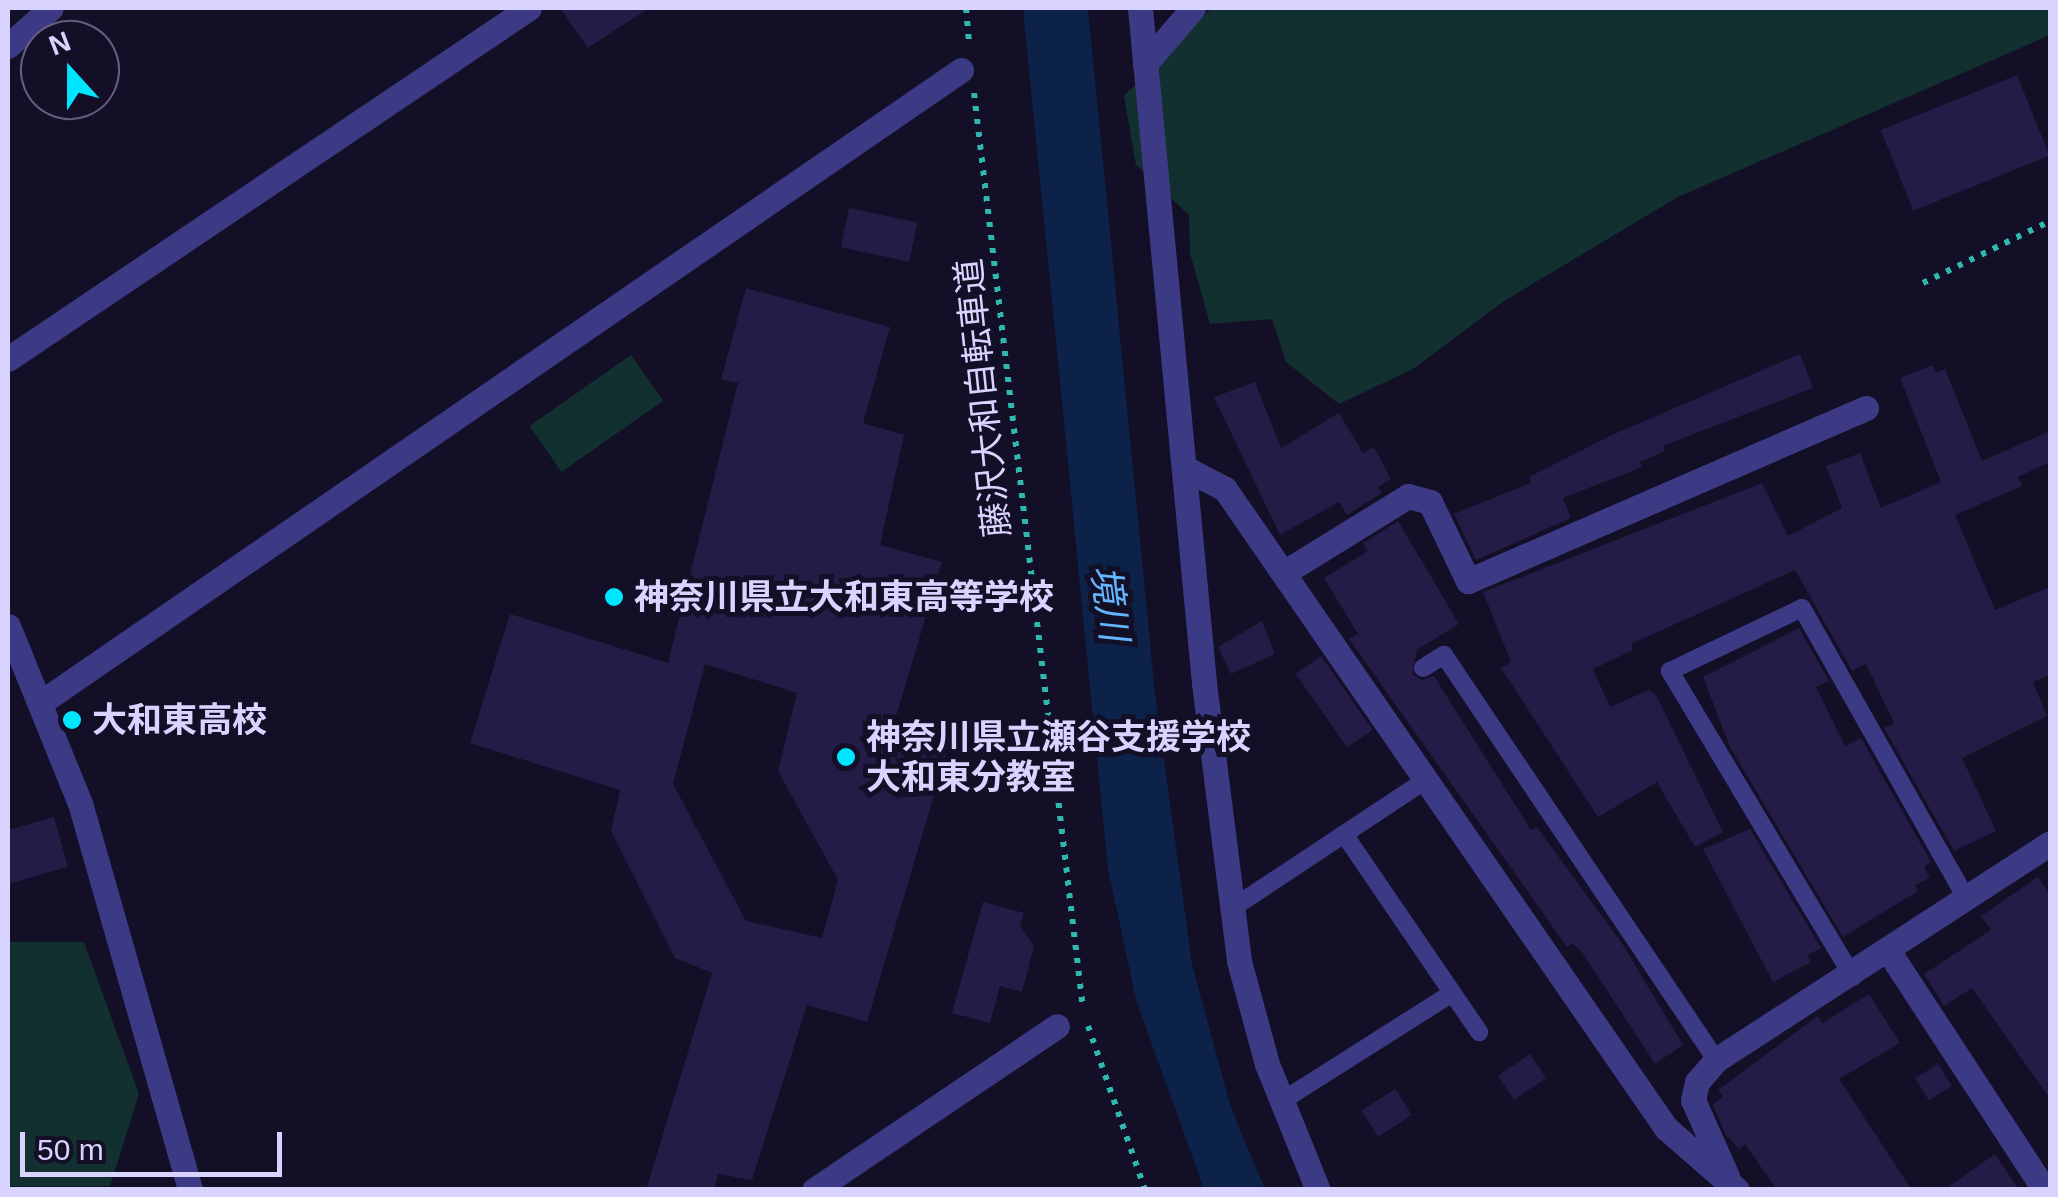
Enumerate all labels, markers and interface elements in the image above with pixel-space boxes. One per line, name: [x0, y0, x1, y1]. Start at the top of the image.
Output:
north arrow: [20, 20, 120, 120]
text: N: [45, 25, 75, 61]
street label: 藤沢大和自転車道: [947, 257, 1019, 539]
water label: 境川: [1081, 562, 1137, 644]
place label: 神奈川県立大和東高等学校: [634, 576, 1054, 618]
marker: 神奈川県立大和東高等学校: [603, 586, 625, 608]
place label: 大和東高校: [92, 699, 267, 741]
marker: 大和東高校: [61, 709, 83, 731]
place label: 神奈川県立瀬谷支援学校 大和東分教室: [866, 716, 1251, 798]
marker: 神奈川県立瀬谷支援学校 大和東分教室: [835, 746, 857, 768]
scale bar: [25, 1112, 288, 1174]
text: 50 m: [37, 1133, 104, 1166]

